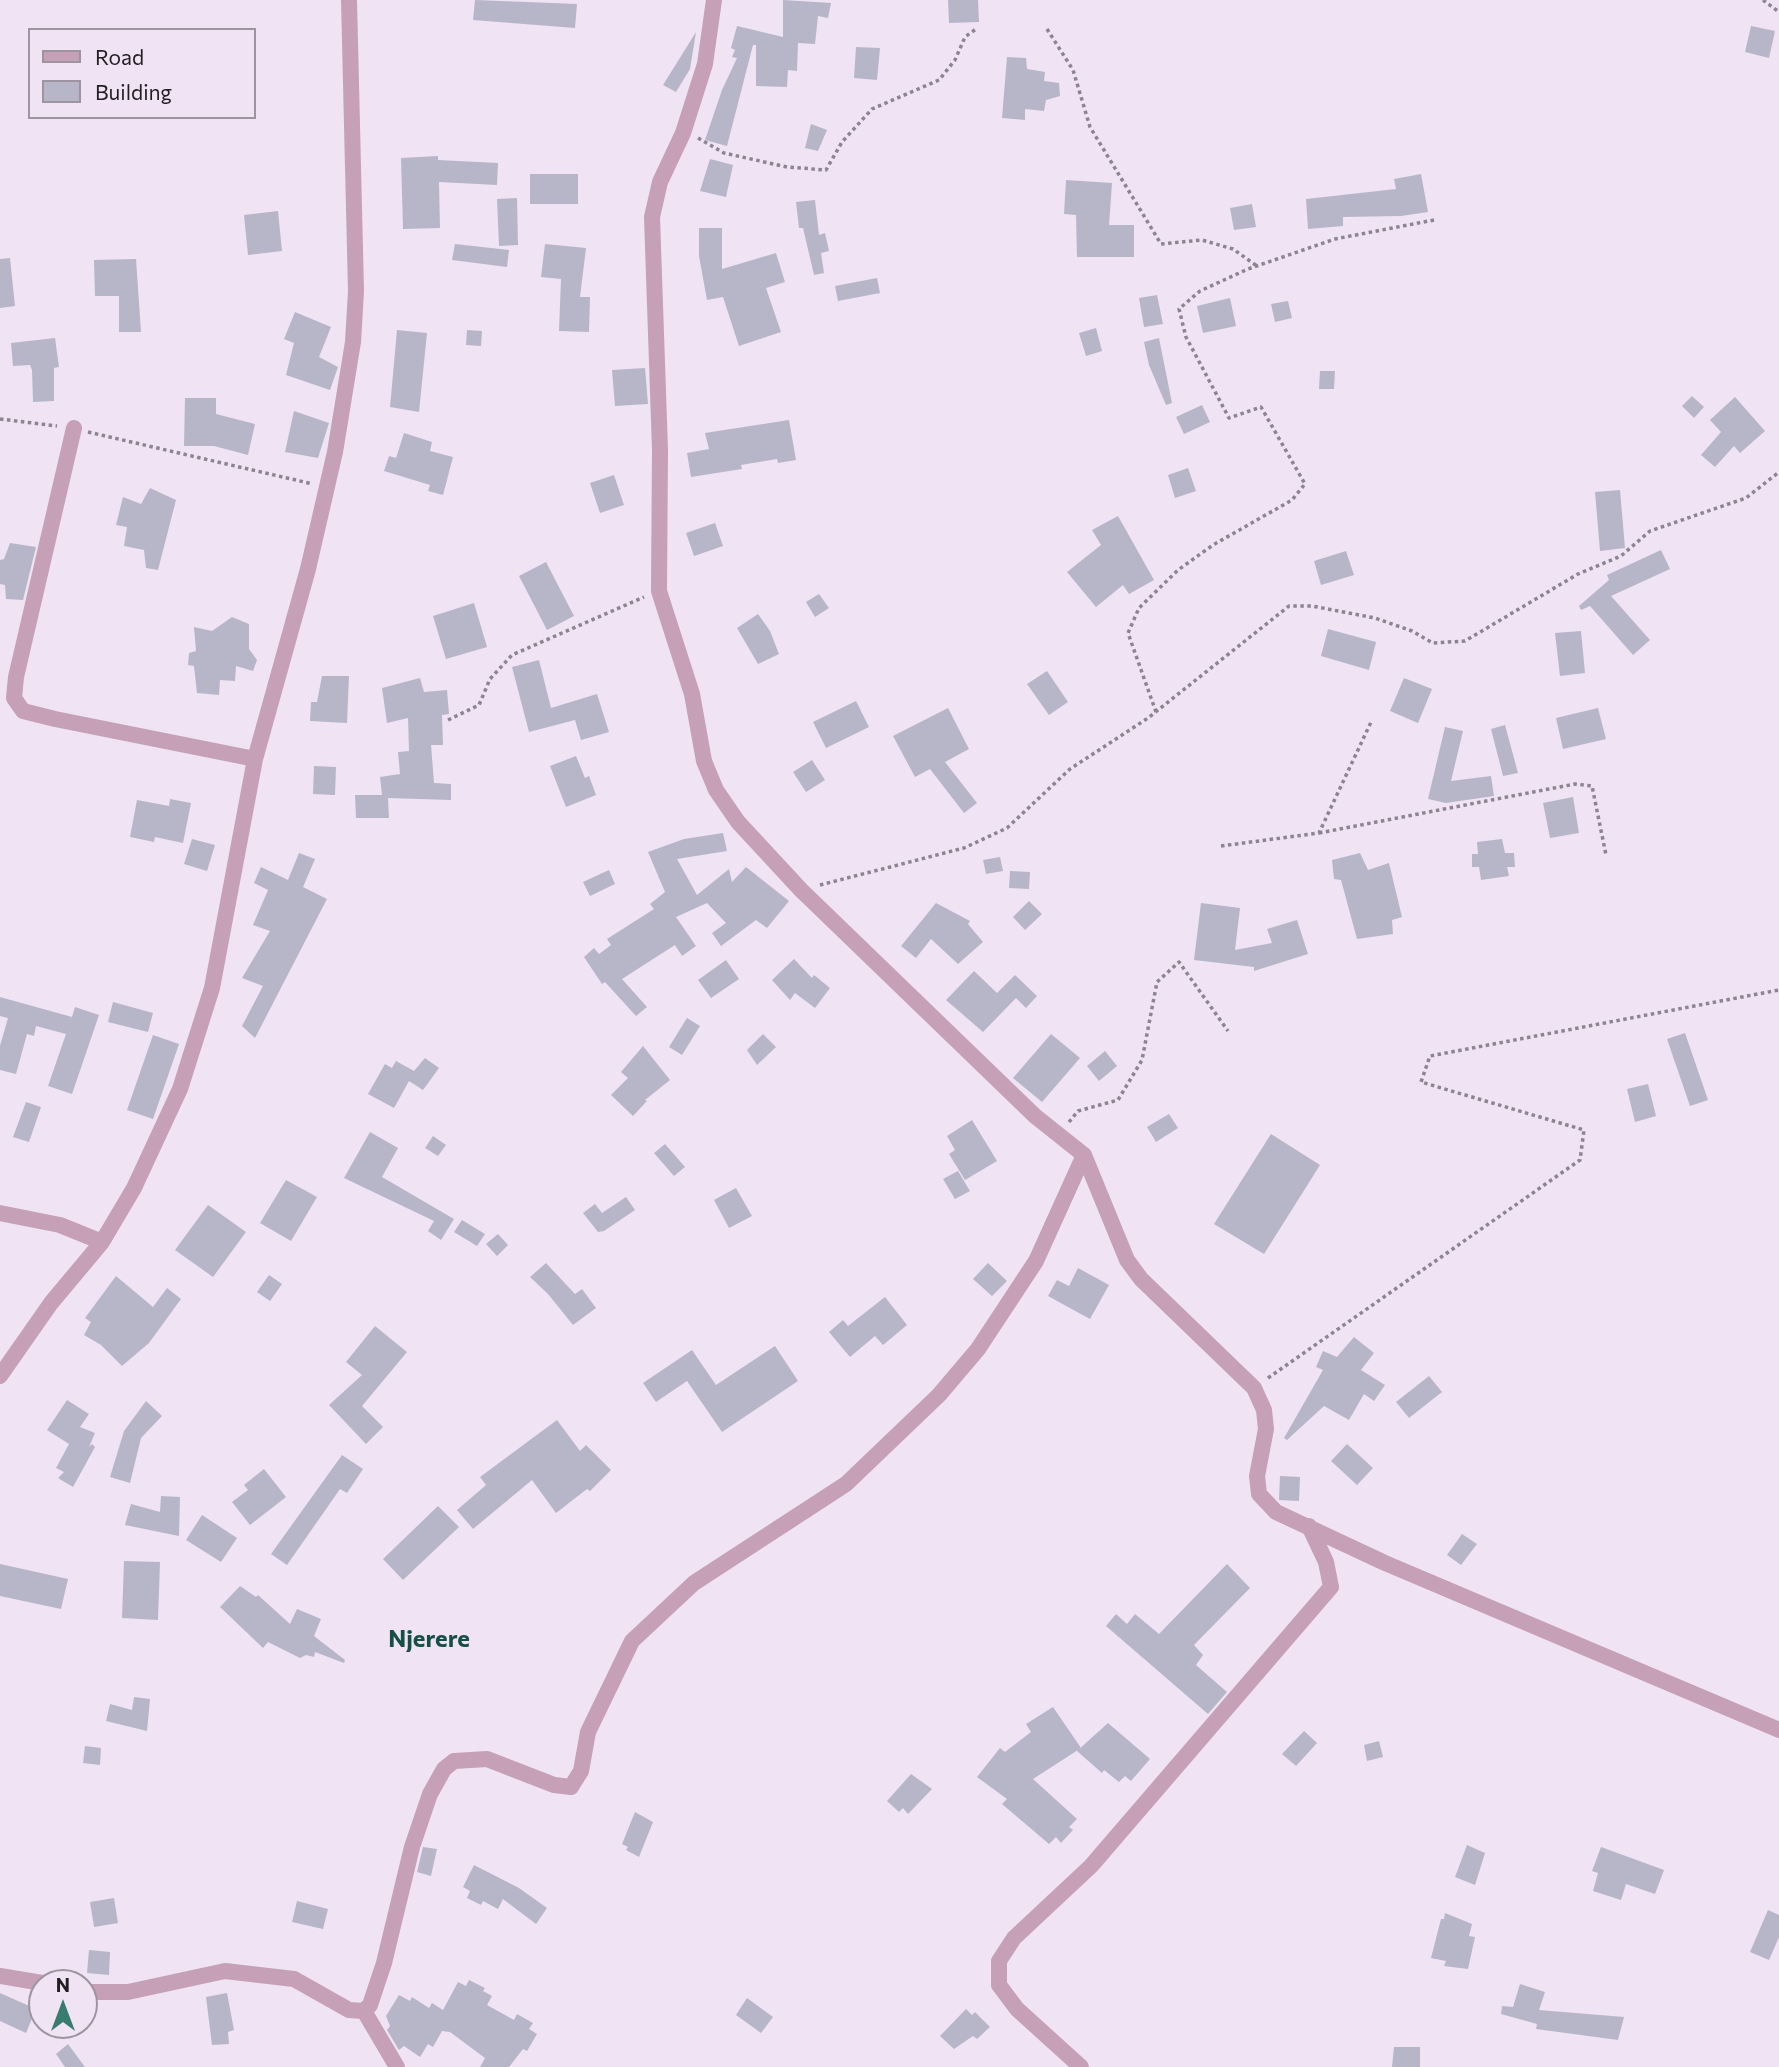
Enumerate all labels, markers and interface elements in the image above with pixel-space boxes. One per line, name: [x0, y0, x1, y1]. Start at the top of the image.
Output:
legend: [28, 28, 256, 119]
text: Road: [95, 44, 144, 69]
text: Building: [95, 79, 172, 104]
district label: Njerere: [388, 1625, 470, 1653]
north arrow: [28, 1969, 98, 2039]
text: N: [56, 1973, 70, 1996]

